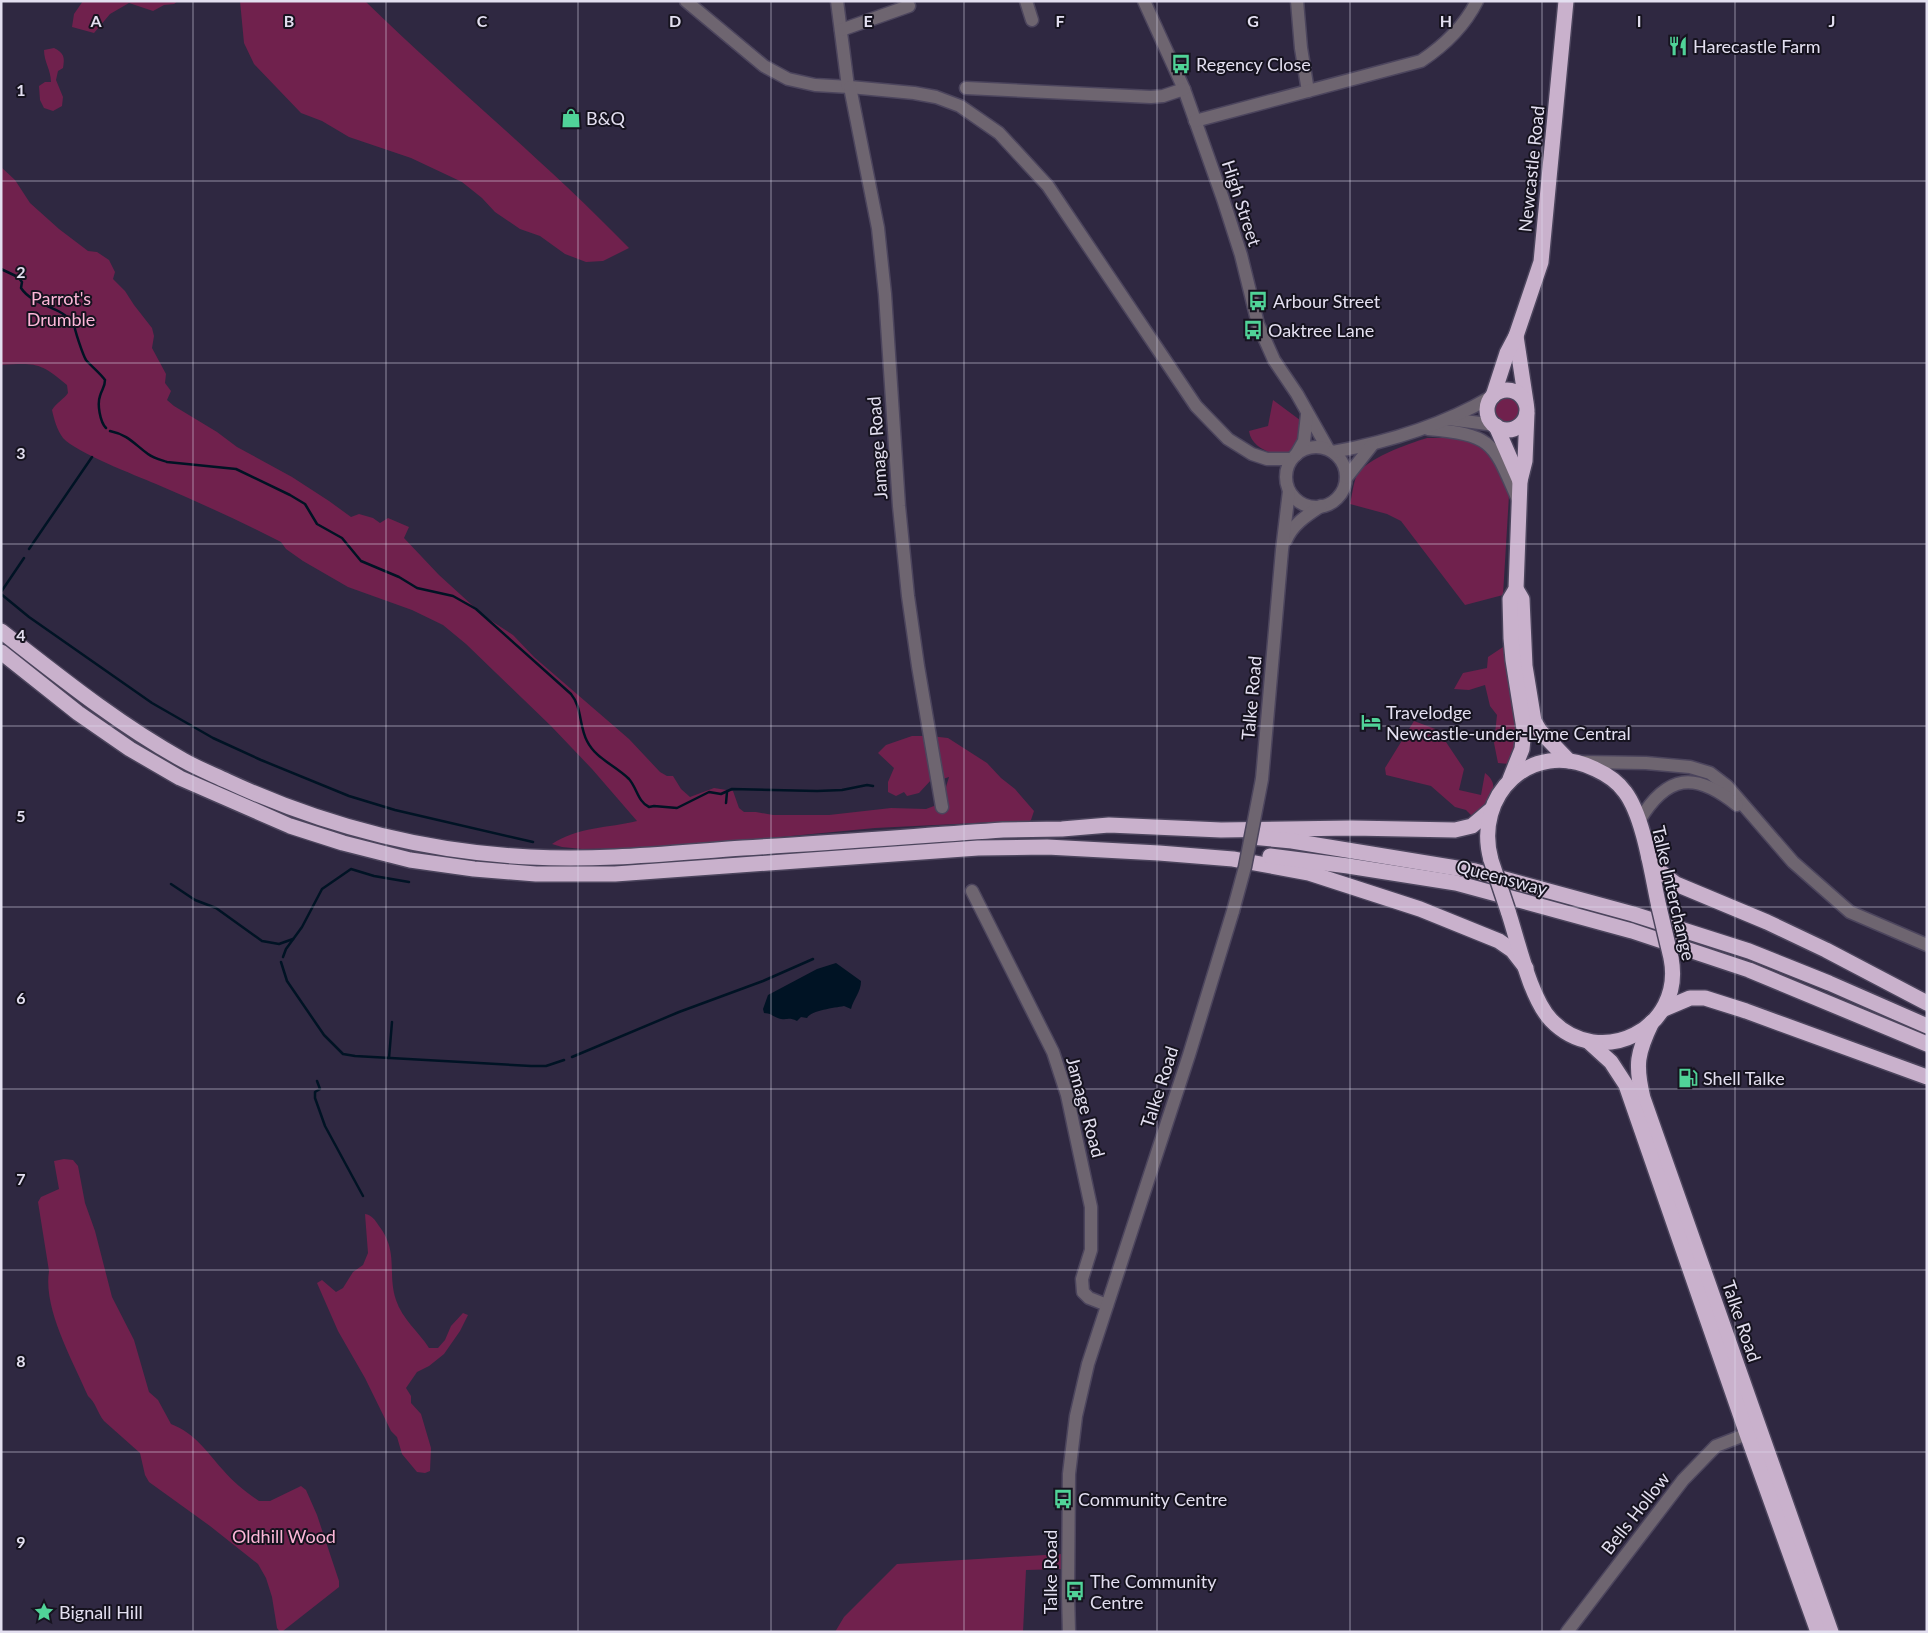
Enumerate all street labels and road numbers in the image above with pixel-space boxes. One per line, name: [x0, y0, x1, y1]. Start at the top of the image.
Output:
street label: Newcastle Road: [1513, 105, 1549, 233]
street label: High Street: [1218, 157, 1266, 249]
street label: Jamage Road: [862, 396, 892, 500]
street label: Talke Road: [1236, 655, 1266, 741]
street label: Talke Interchange: [1648, 823, 1700, 963]
street label: Queensway: [1454, 854, 1551, 900]
street label: Talke Road: [1135, 1043, 1183, 1131]
street label: Jamage Road: [1062, 1054, 1110, 1160]
street label: Talke Road: [1718, 1277, 1766, 1365]
street label: Bells Hollow: [1596, 1468, 1674, 1558]
street label: Talke Road: [1039, 1530, 1061, 1614]

